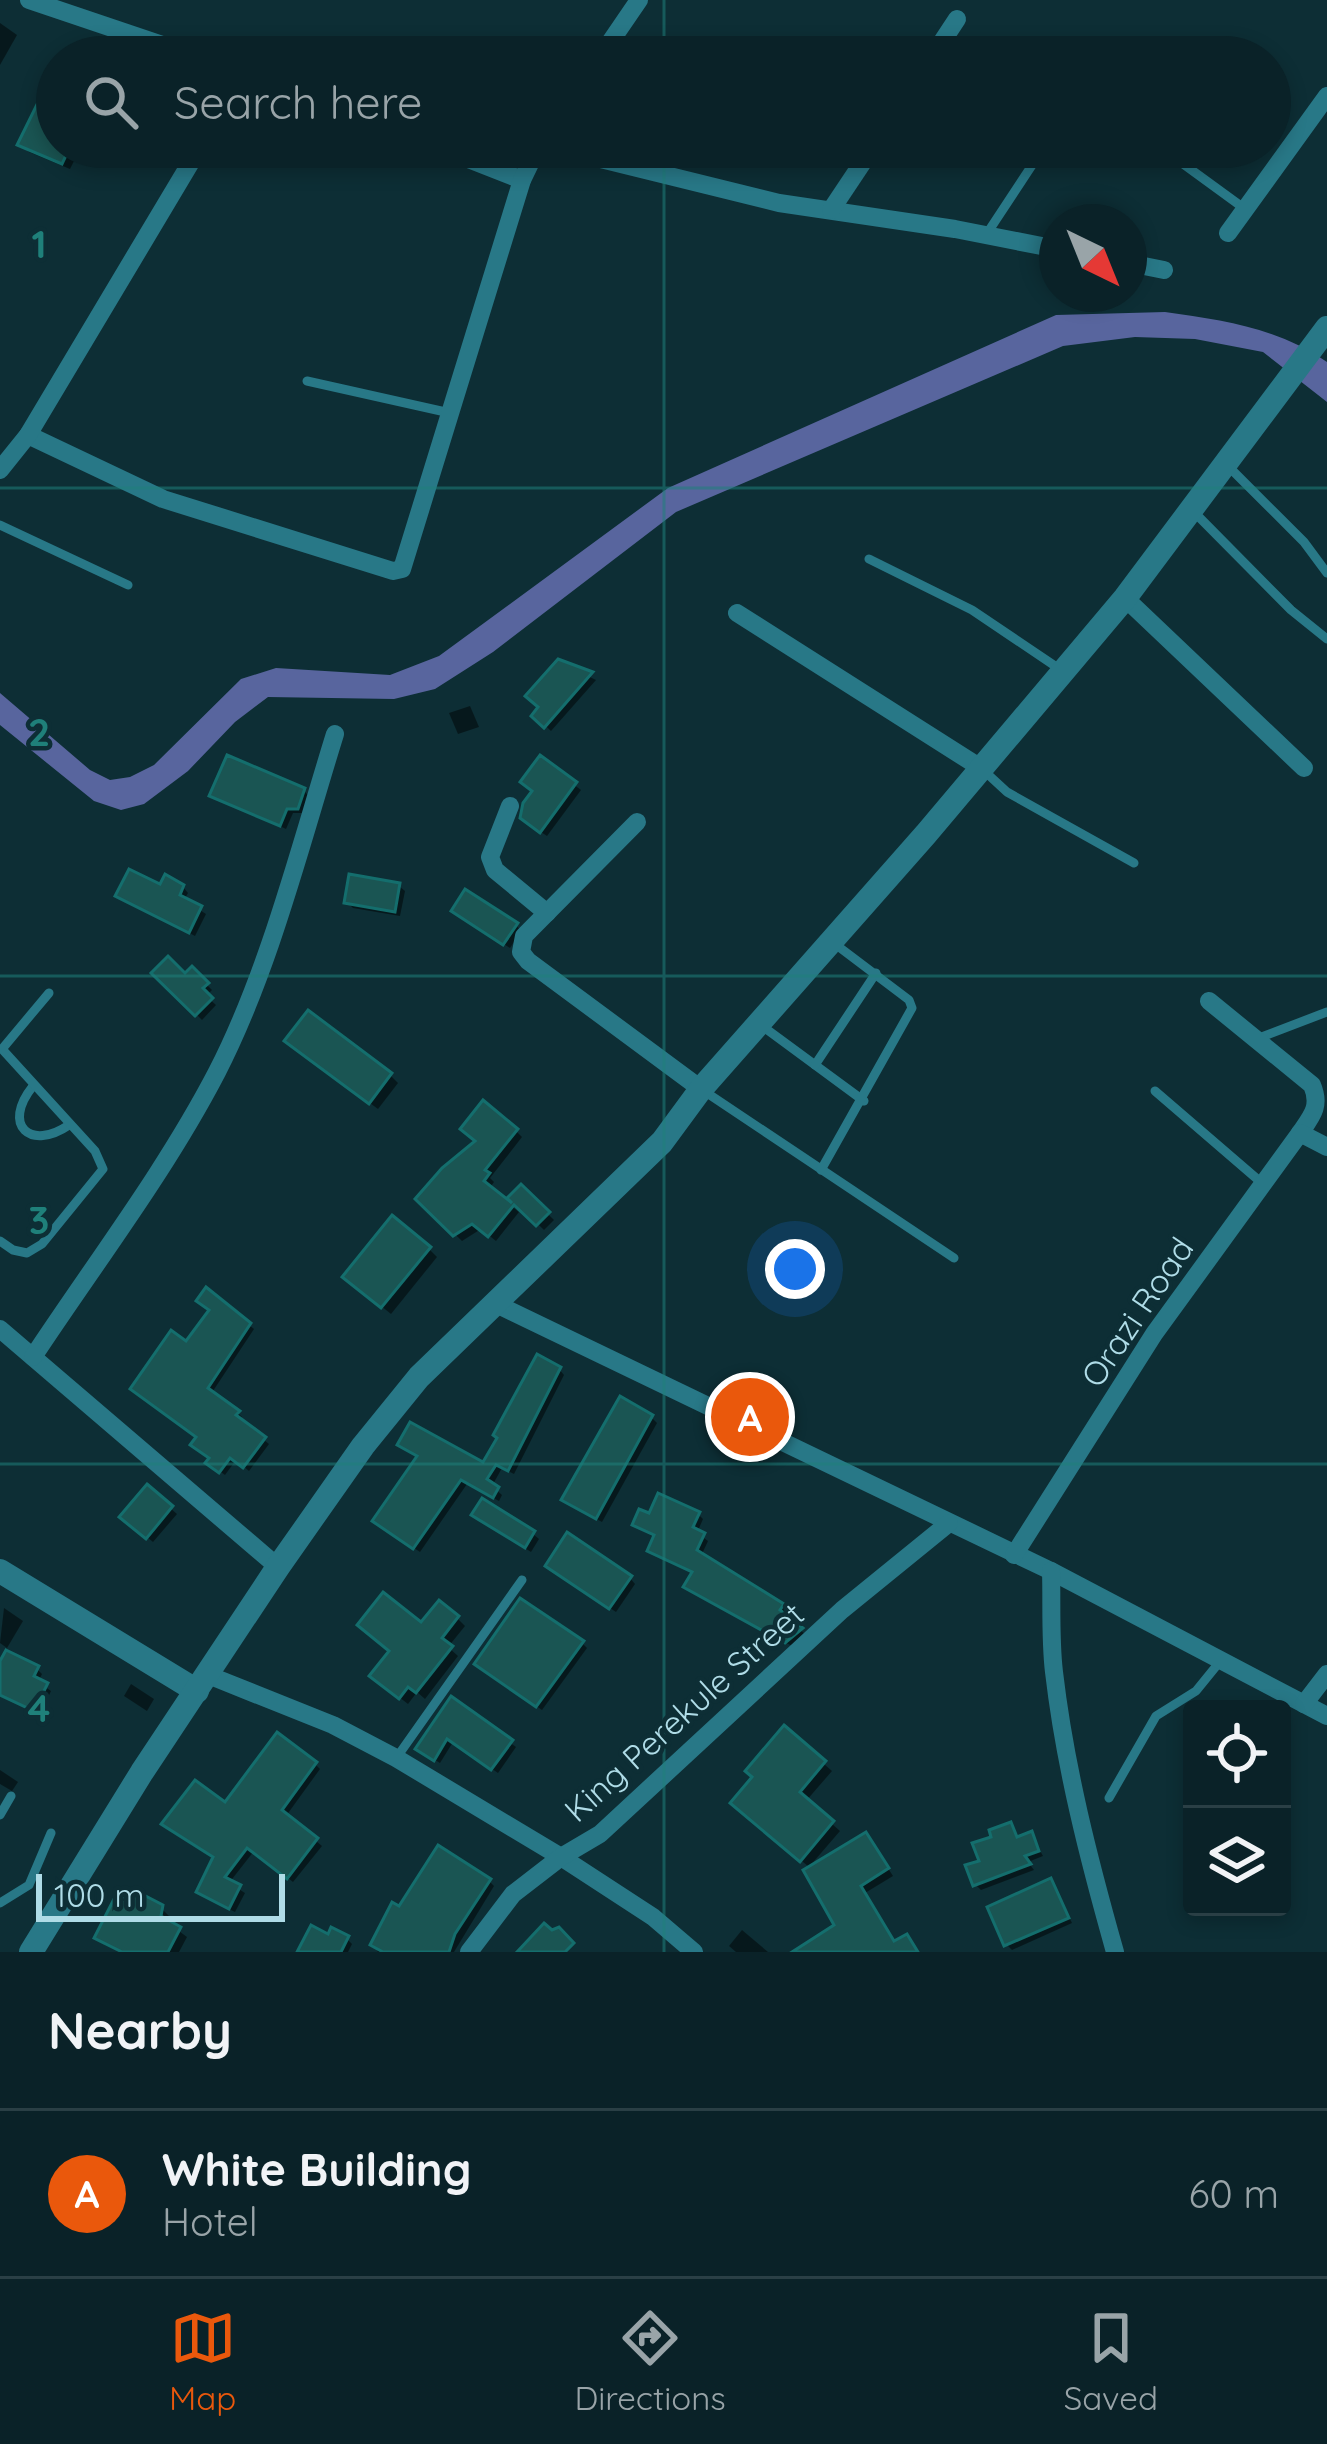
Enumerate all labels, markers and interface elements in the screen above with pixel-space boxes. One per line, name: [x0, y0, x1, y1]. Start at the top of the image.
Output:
search box: [36, 36, 1291, 168]
icon: search: [78, 69, 144, 135]
text: Search here: [174, 74, 422, 130]
north arrow: [1039, 204, 1147, 312]
text: 1: [31, 219, 47, 268]
text: 2: [28, 707, 50, 756]
text: 3: [29, 1195, 49, 1244]
street label: Orazi Road: [1072, 1229, 1201, 1394]
your location: [765, 1239, 825, 1299]
pin: A: [711, 1372, 789, 1462]
street label: King Perekule Street: [556, 1593, 812, 1830]
text: 4: [28, 1683, 50, 1732]
map controls: [1183, 1700, 1291, 1916]
button: locate: [1183, 1700, 1291, 1808]
button: layers: [1183, 1808, 1291, 1916]
scale bar: [36, 1868, 285, 1921]
text: 100 m: [54, 1874, 145, 1915]
text: Nearby: [48, 1998, 232, 2062]
text: White Building: [162, 2141, 471, 2197]
text: A: [75, 2169, 99, 2218]
text: 60 m: [1189, 2169, 1279, 2218]
text: Hotel: [162, 2197, 258, 2246]
tab: Map: [169, 2305, 236, 2418]
tab: Directions: [574, 2305, 726, 2418]
tab: Saved: [1064, 2305, 1158, 2418]

